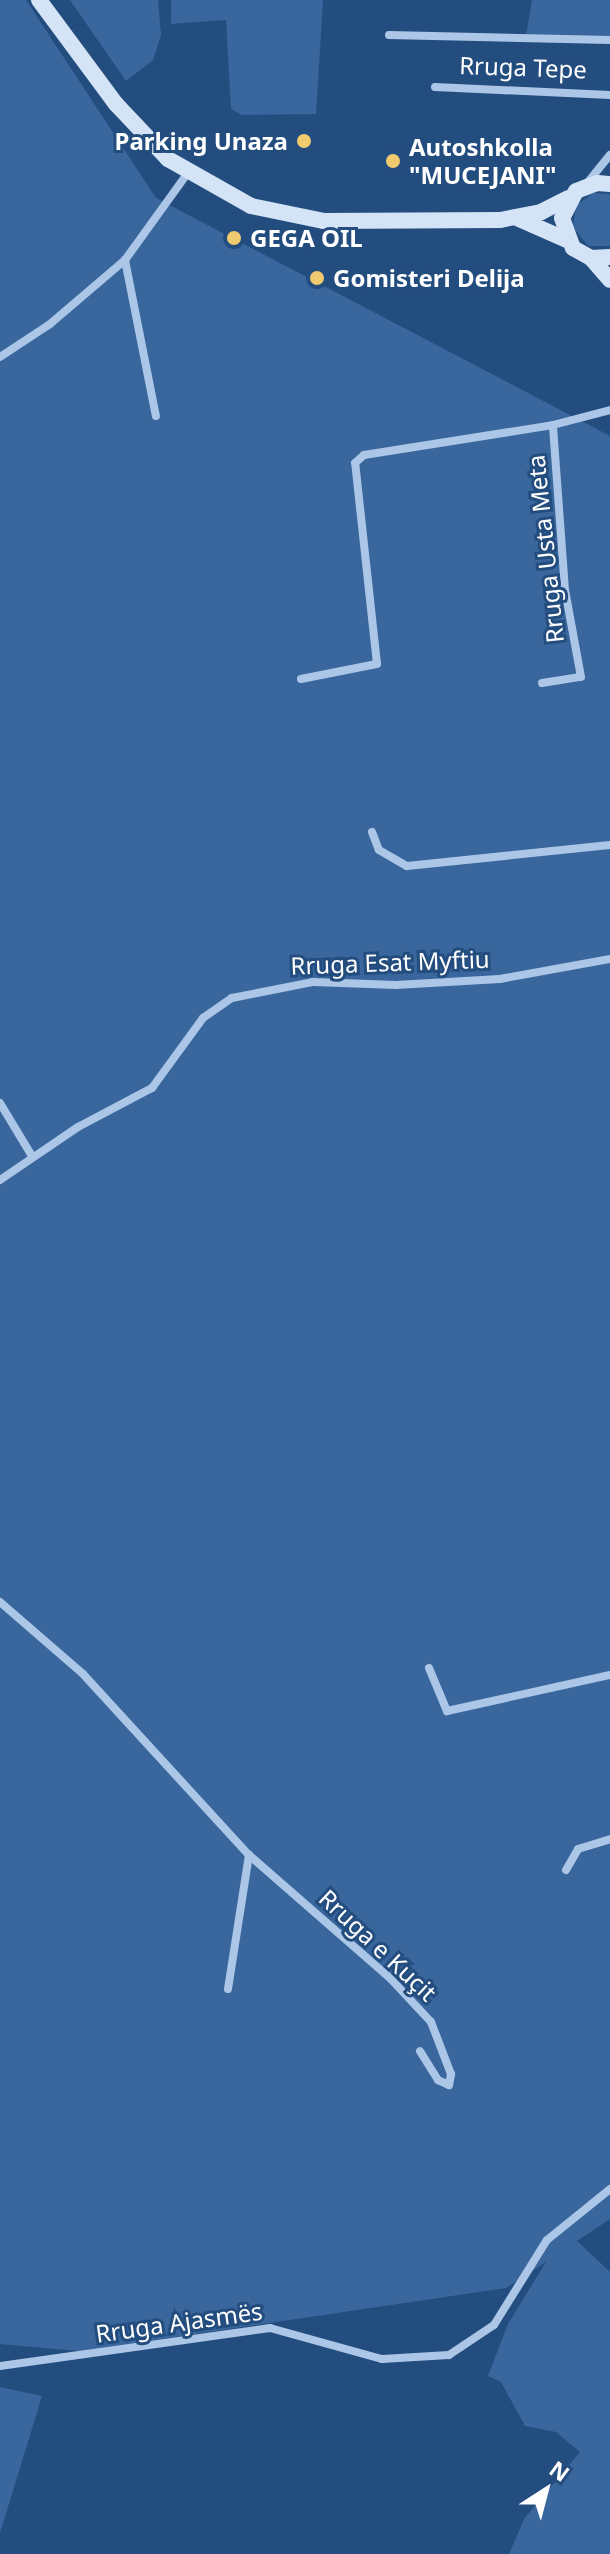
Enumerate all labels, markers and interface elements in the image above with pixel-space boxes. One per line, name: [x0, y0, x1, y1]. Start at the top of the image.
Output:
street label: Rruga Tepe: [459, 50, 587, 84]
place label: Parking Unaza: [115, 127, 288, 155]
marker: Parking Unaza: [295, 132, 313, 150]
place label: Autoshkolla "MUCEJANI": [409, 133, 556, 189]
marker: Autoshkolla "MUCEJANI": [384, 152, 402, 170]
place label: GEGA OIL: [250, 224, 363, 252]
marker: GEGA OIL: [225, 229, 243, 247]
place label: Gomisteri Delija: [333, 264, 525, 292]
marker: Gomisteri Delija: [308, 269, 326, 287]
street label: Rruga Usta Meta: [521, 454, 569, 644]
street label: Rruga Esat Myftiu: [290, 944, 490, 980]
street label: Rruga e Kuçit: [313, 1883, 443, 2007]
street label: Rruga Ajasmës: [94, 2296, 264, 2348]
north arrow: [506, 2450, 586, 2530]
text: N: [544, 2453, 576, 2488]

